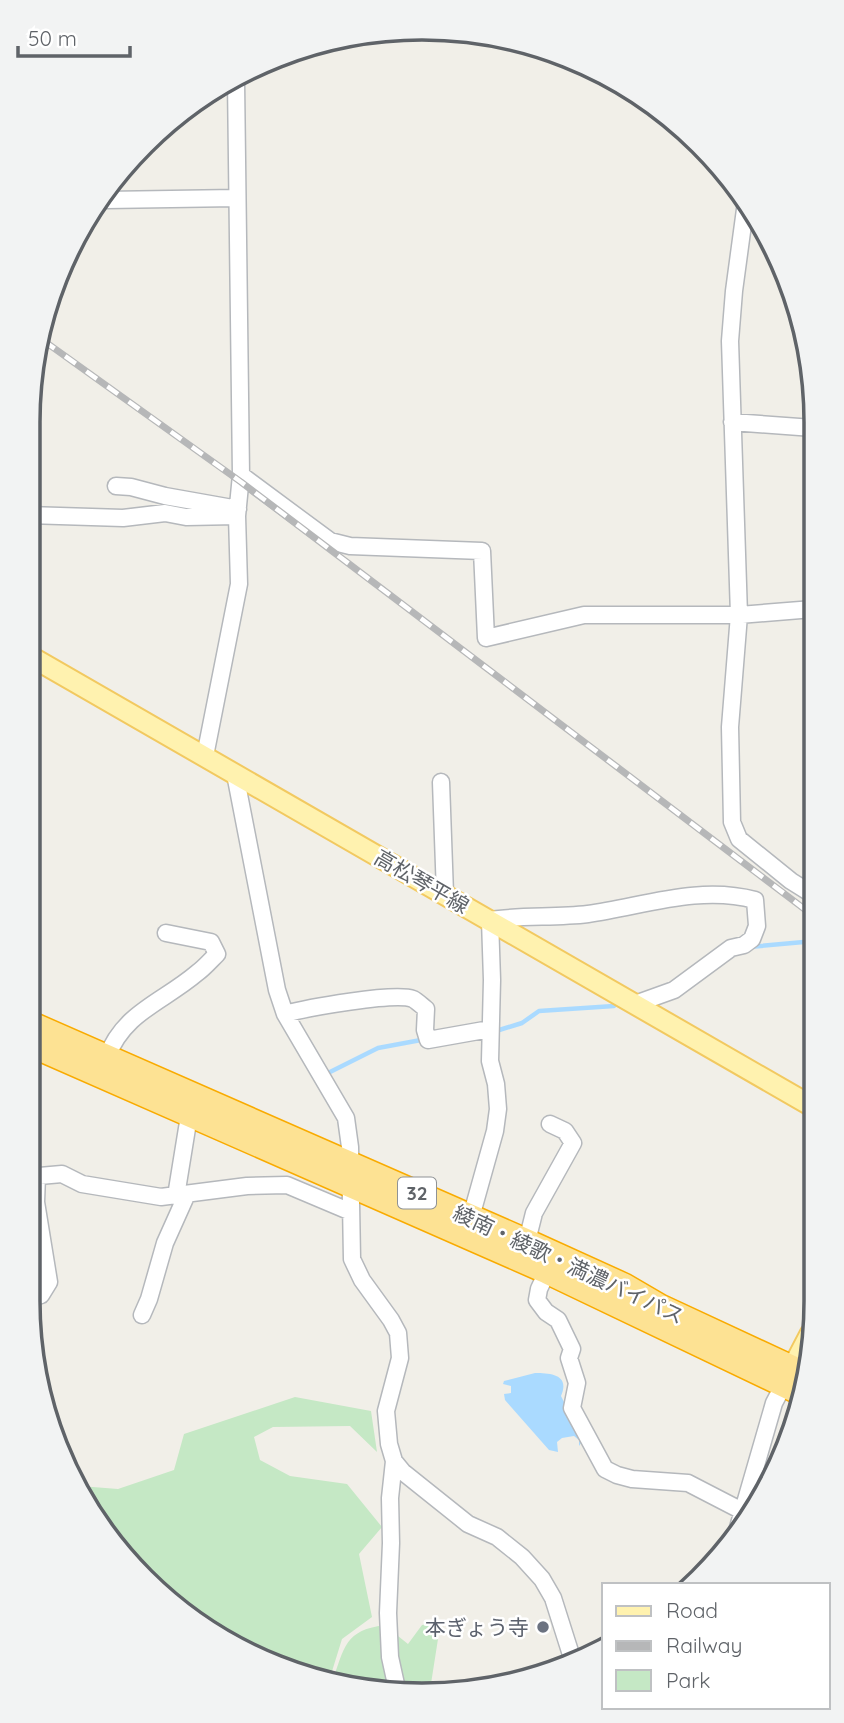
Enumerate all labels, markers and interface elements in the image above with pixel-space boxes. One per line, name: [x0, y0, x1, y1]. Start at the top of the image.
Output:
scale bar: [18, 14, 130, 58]
text: 50 m: [28, 25, 77, 51]
street label: 高松琴平線: [370, 843, 474, 919]
road number: 32: [398, 1177, 436, 1208]
street label: 綾南・綾歌・満濃バイパス: [449, 1199, 689, 1329]
legend: [602, 1583, 830, 1709]
text: Road: [666, 1597, 718, 1623]
place label: 本ぎょう寺: [425, 1614, 529, 1640]
marker: 本ぎょう寺: [535, 1619, 551, 1635]
text: Railway: [666, 1632, 742, 1658]
text: Park: [666, 1667, 710, 1693]

